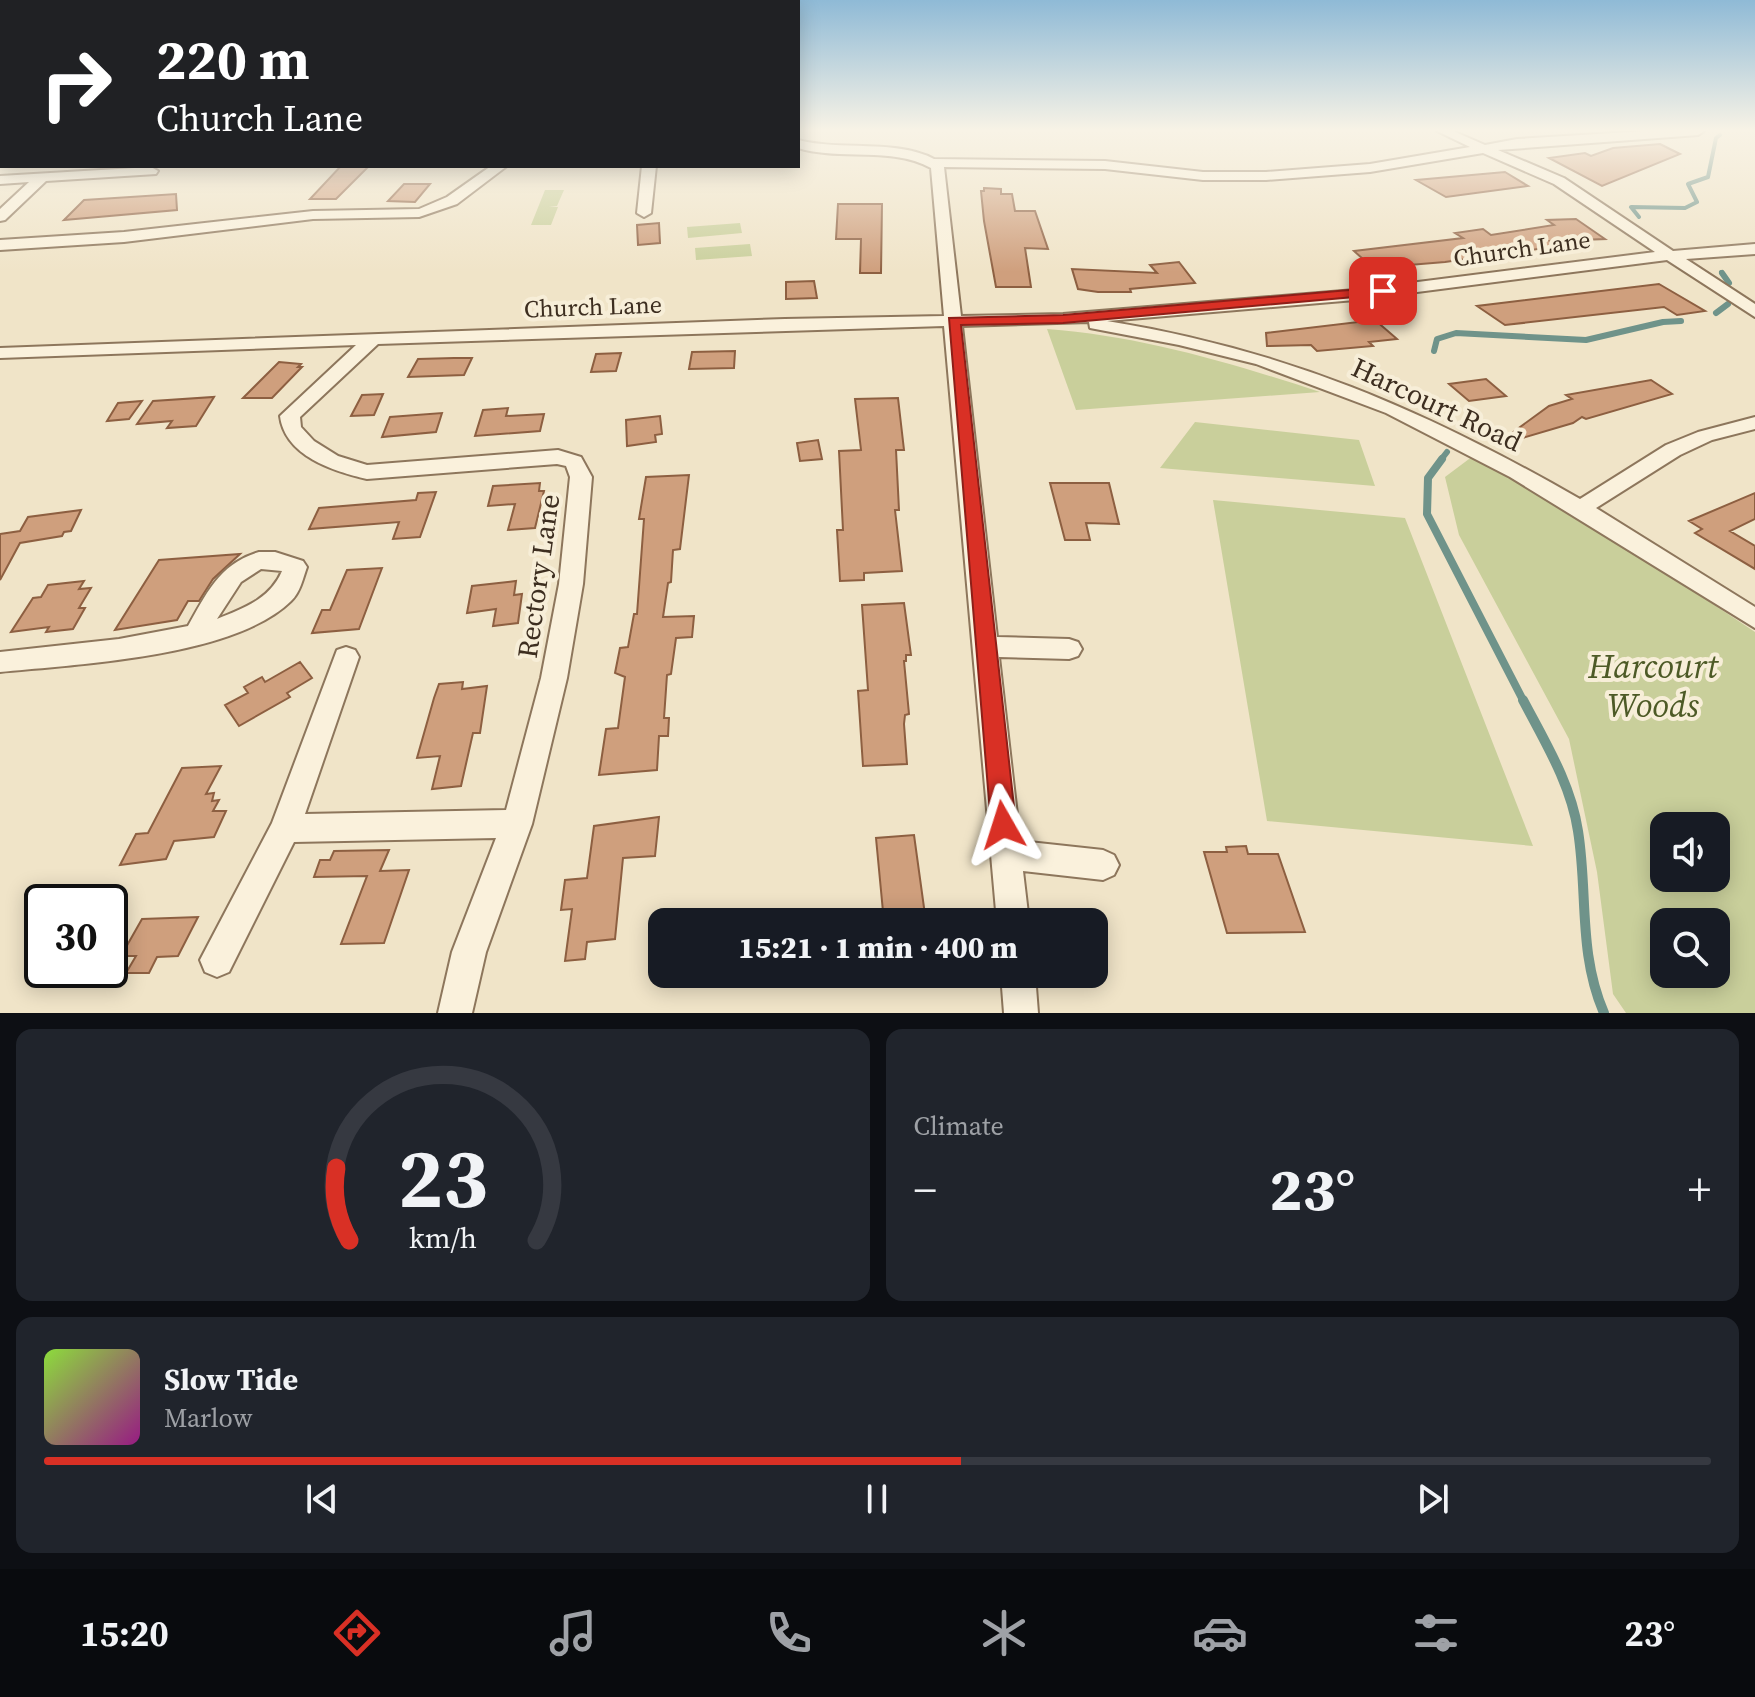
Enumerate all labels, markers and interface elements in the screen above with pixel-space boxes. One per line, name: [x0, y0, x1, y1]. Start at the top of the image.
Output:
text: 220 m: [156, 21, 310, 98]
icon: right: [24, 32, 128, 136]
text: Church Lane: [156, 94, 363, 143]
street label: Church Lane: [1451, 223, 1593, 274]
pin: [1349, 257, 1417, 325]
icon: arrive: [1361, 269, 1405, 313]
street label: Church Lane: [523, 288, 663, 325]
street label: Harcourt Road: [1346, 348, 1528, 460]
street label: Rectory Lane: [508, 491, 568, 661]
park label: Harcourt Woods: [1587, 643, 1720, 728]
position arrow: [961, 783, 1045, 867]
map controls: [1650, 812, 1730, 988]
button: sound: [1650, 812, 1730, 892]
speed limit sign: 30: [24, 884, 128, 988]
button: search: [1650, 908, 1730, 988]
text: 15:21 · 1 min · 400 m: [738, 927, 1018, 968]
text: Climate: [914, 1108, 1004, 1144]
text: 23: [398, 1121, 488, 1235]
text: 23°: [1269, 1148, 1355, 1230]
text: −: [914, 1159, 937, 1220]
text: +: [1688, 1159, 1711, 1220]
text: km/h: [409, 1218, 477, 1258]
text: Slow Tide: [164, 1359, 298, 1400]
text: Marlow: [164, 1400, 253, 1436]
icon: previous: [300, 1477, 344, 1521]
icon: pause: [855, 1477, 899, 1521]
icon: next: [1411, 1477, 1455, 1521]
icon: directions: [329, 1605, 385, 1661]
icon: music: [545, 1605, 601, 1661]
icon: phone: [761, 1605, 817, 1661]
icon: climate: [976, 1605, 1032, 1661]
icon: car: [1192, 1605, 1248, 1661]
icon: filters: [1408, 1605, 1464, 1661]
text: 15:20: [80, 1609, 169, 1658]
text: 23°: [1624, 1609, 1675, 1658]

